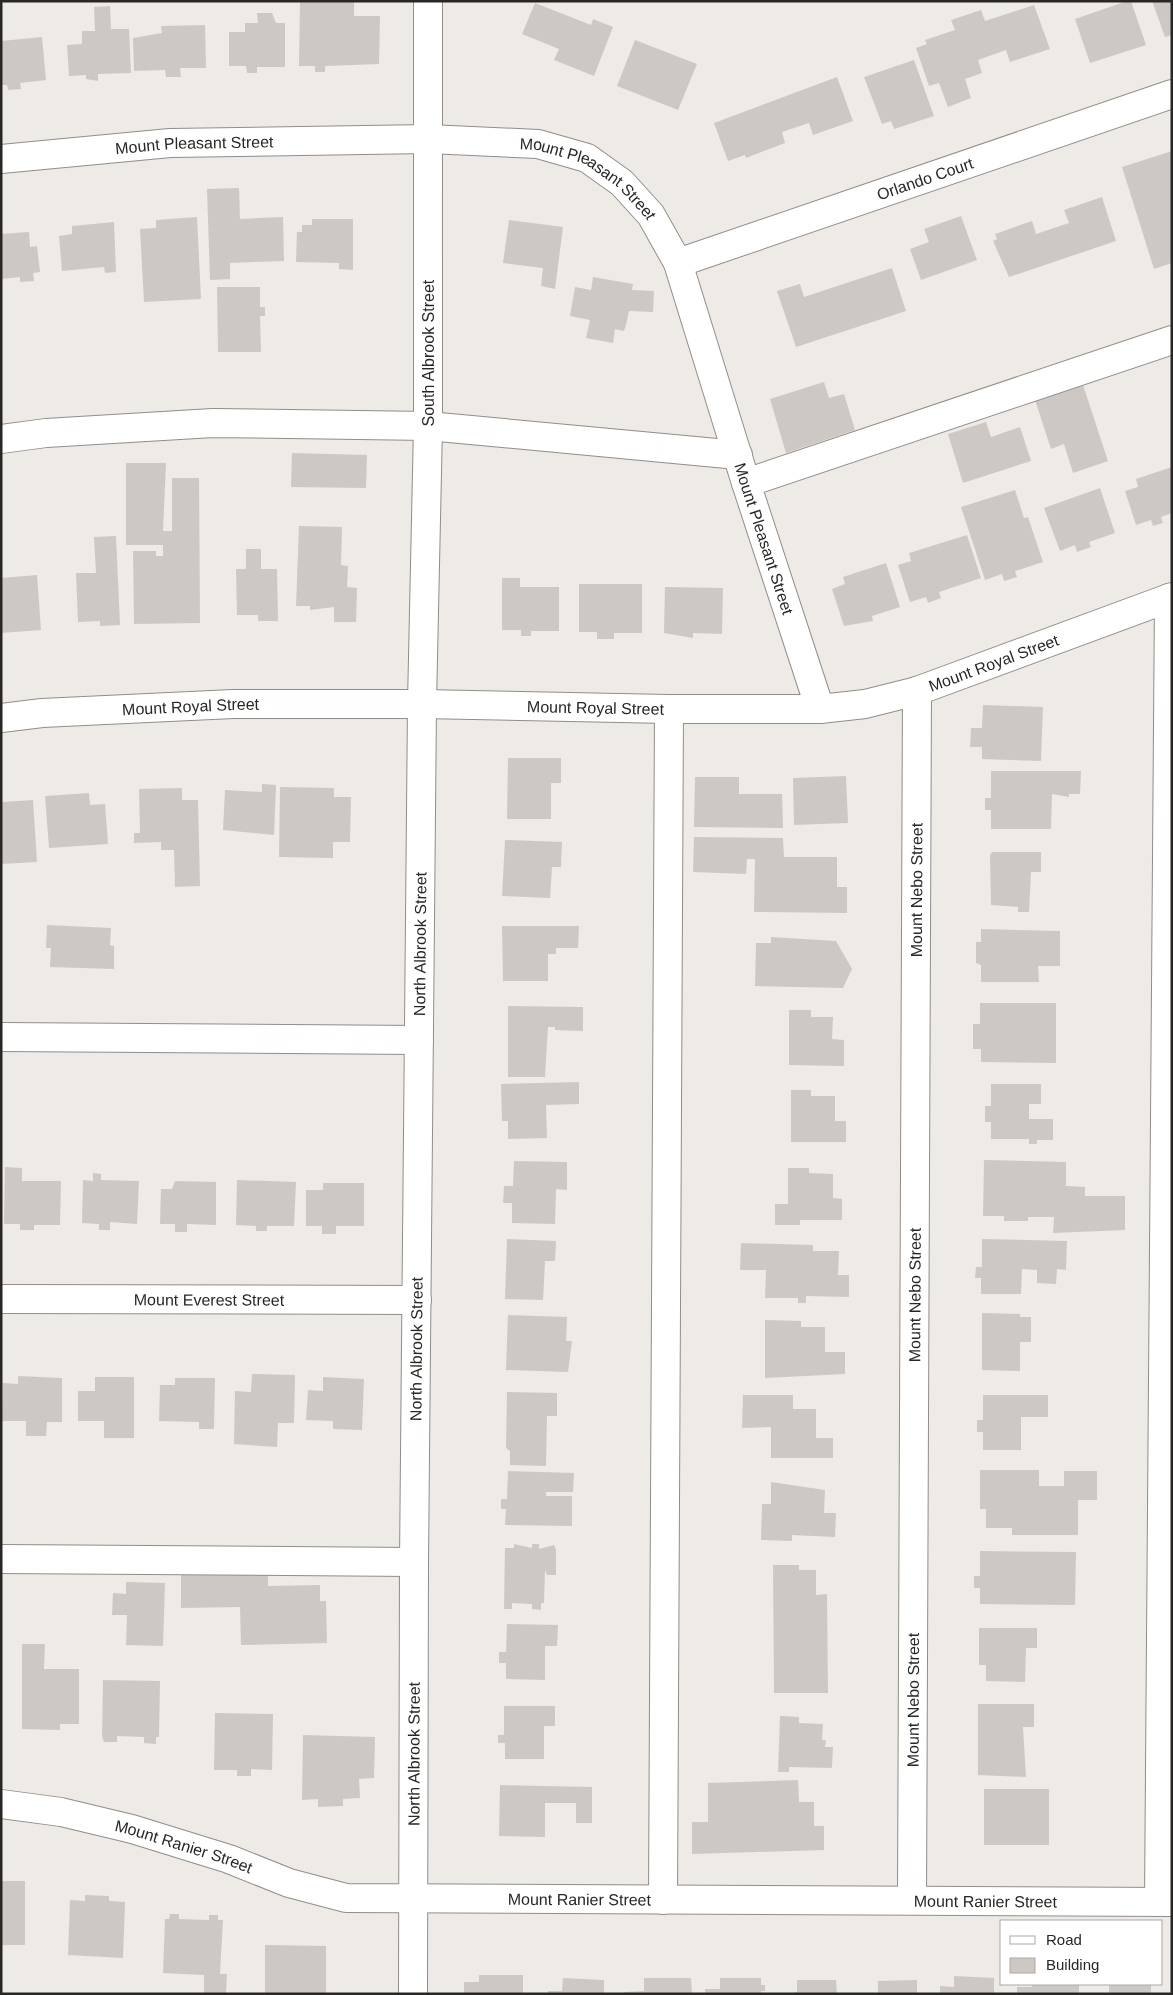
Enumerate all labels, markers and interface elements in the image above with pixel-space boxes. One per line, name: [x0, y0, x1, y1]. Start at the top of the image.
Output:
street label: Mount Pleasant Street: [114, 133, 274, 157]
street label: Mount Pleasant Street: [520, 135, 660, 222]
street label: Orlando Court: [875, 154, 976, 203]
street label: South Albrook Street: [420, 279, 437, 427]
street label: Mount Pleasant Street: [732, 461, 797, 617]
street label: Mount Royal Street: [926, 631, 1061, 694]
street label: Mount Royal Street: [122, 696, 260, 718]
street label: Mount Royal Street: [527, 698, 665, 717]
street label: Mount Nebo Street: [907, 822, 925, 957]
street label: North Albrook Street: [411, 871, 429, 1016]
street label: Mount Nebo Street: [906, 1227, 923, 1362]
street label: North Albrook Street: [407, 1276, 425, 1421]
street label: Mount Everest Street: [134, 1291, 285, 1308]
street label: Mount Nebo Street: [904, 1632, 922, 1767]
street label: North Albrook Street: [405, 1681, 422, 1826]
street label: Mount Ranier Street: [113, 1817, 255, 1876]
street label: Mount Ranier Street: [508, 1890, 652, 1908]
street label: Mount Ranier Street: [914, 1892, 1058, 1910]
legend: [1000, 1920, 1163, 1985]
text: Road: [1046, 1931, 1082, 1948]
text: Building: [1046, 1956, 1099, 1973]

